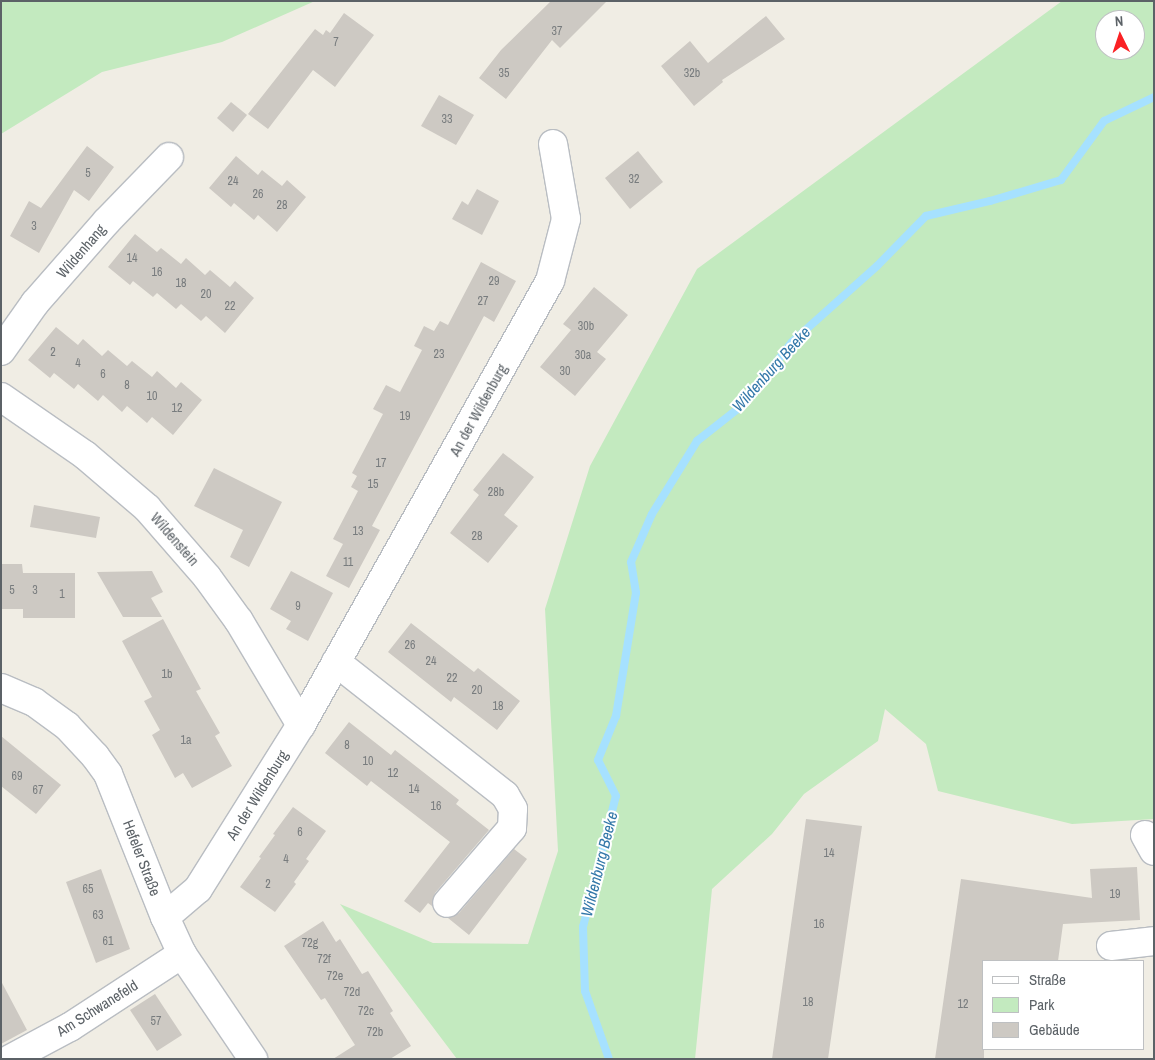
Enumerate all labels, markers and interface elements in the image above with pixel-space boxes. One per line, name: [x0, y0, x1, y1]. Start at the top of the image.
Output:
north arrow: [1095, 10, 1145, 60]
text: N: [1114, 12, 1124, 30]
house number: 37: [552, 25, 562, 39]
house number: 7: [333, 36, 339, 50]
house number: 35: [499, 67, 509, 81]
house number: 32b: [684, 67, 700, 81]
house number: 33: [442, 113, 452, 127]
house number: 5: [85, 167, 91, 181]
house number: 32: [629, 173, 639, 187]
house number: 24: [228, 175, 238, 189]
house number: 26: [253, 188, 263, 202]
house number: 28: [277, 199, 287, 213]
house number: 3: [31, 220, 37, 234]
street label: Wildenhang: [53, 220, 109, 282]
house number: 14: [127, 252, 137, 266]
house number: 16: [152, 266, 162, 280]
house number: 29: [489, 275, 499, 289]
house number: 18: [176, 277, 186, 291]
house number: 20: [201, 288, 211, 302]
house number: 27: [478, 295, 488, 309]
house number: 22: [225, 300, 235, 314]
house number: 30b: [578, 320, 594, 334]
water label: Wildenburg Beeke: [728, 323, 814, 415]
house number: 2: [50, 346, 56, 360]
house number: 23: [434, 348, 444, 362]
house number: 30a: [575, 349, 591, 363]
house number: 4: [75, 357, 81, 371]
street label: An der Wildenburg: [445, 361, 511, 459]
house number: 30: [560, 365, 570, 379]
house number: 6: [100, 368, 106, 382]
house number: 8: [124, 379, 130, 393]
house number: 10: [147, 390, 157, 404]
house number: 12: [172, 402, 182, 416]
house number: 19: [400, 410, 410, 424]
house number: 17: [376, 457, 386, 471]
house number: 15: [368, 478, 378, 492]
house number: 28b: [488, 486, 504, 500]
street label: Wildenstein: [147, 509, 203, 569]
house number: 13: [353, 525, 363, 539]
house number: 28: [472, 530, 482, 544]
house number: 11: [343, 556, 353, 570]
house number: 5: [9, 584, 15, 598]
house number: 3: [32, 584, 38, 598]
house number: 1: [59, 588, 65, 602]
house number: 9: [295, 600, 301, 614]
house number: 26: [405, 639, 415, 653]
house number: 24: [426, 655, 436, 669]
house number: 1b: [162, 668, 172, 682]
house number: 22: [447, 672, 457, 686]
house number: 20: [472, 684, 482, 698]
house number: 18: [493, 700, 503, 714]
house number: 1a: [181, 734, 191, 748]
house number: 8: [344, 739, 350, 753]
street label: An der Wildenburg: [222, 747, 292, 843]
house number: 10: [363, 755, 373, 769]
house number: 12: [388, 767, 398, 781]
house number: 69: [12, 770, 22, 784]
house number: 14: [409, 783, 419, 797]
house number: 67: [33, 784, 43, 798]
house number: 16: [431, 800, 441, 814]
water label: Wildenburg Beeke: [577, 809, 621, 919]
street label: Hefeler Straße: [119, 817, 165, 899]
house number: 6: [297, 826, 303, 840]
house number: 14: [824, 847, 834, 861]
house number: 4: [283, 853, 289, 867]
house number: 2: [265, 878, 271, 892]
house number: 65: [83, 883, 93, 897]
house number: 19: [1110, 888, 1120, 902]
house number: 63: [93, 909, 103, 923]
house number: 16: [814, 918, 824, 932]
house number: 61: [103, 935, 113, 949]
house number: 72g: [302, 937, 318, 951]
house number: 72f: [317, 953, 331, 967]
legend: [982, 960, 1145, 1050]
text: Straße: [1029, 969, 1066, 990]
house number: 72e: [327, 970, 343, 984]
street label: Am Schwanefeld: [53, 976, 141, 1040]
house number: 72d: [344, 986, 360, 1000]
text: Park: [1029, 994, 1054, 1015]
house number: 18: [803, 996, 813, 1010]
house number: 12: [958, 998, 968, 1012]
house number: 72c: [358, 1005, 374, 1019]
house number: 57: [151, 1015, 161, 1029]
text: Gebäude: [1029, 1019, 1080, 1040]
house number: 72b: [367, 1026, 383, 1040]

